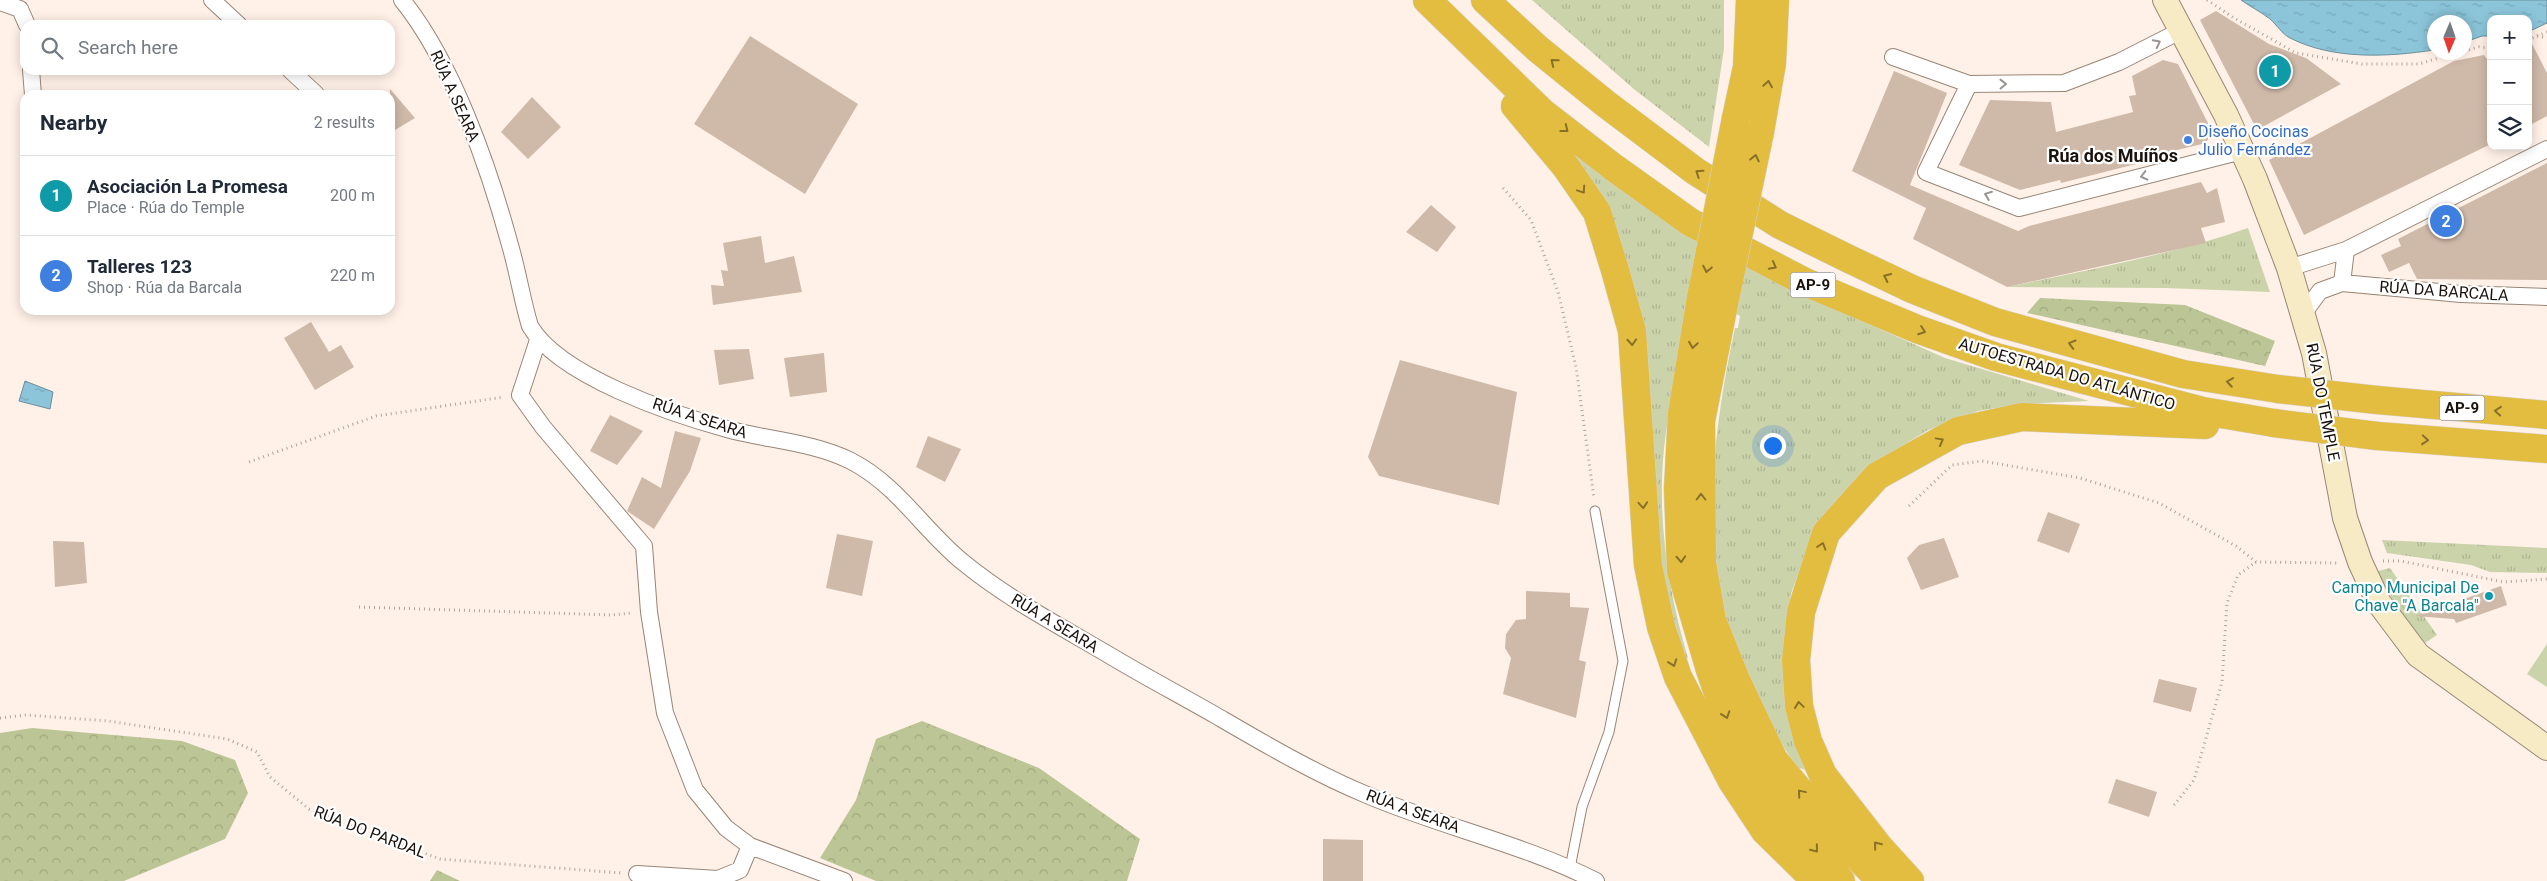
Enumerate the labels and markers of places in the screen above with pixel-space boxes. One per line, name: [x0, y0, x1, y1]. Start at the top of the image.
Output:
pin: 1: [2259, 52, 2291, 90]
place label: Diseño Cocinas Julio Fernández: [2198, 122, 2311, 159]
marker: Diseño Cocinas Julio Fernández: [2182, 134, 2194, 146]
pin: 2: [2430, 202, 2462, 240]
place label: Campo Municipal De Chave "A Barcala": [2331, 578, 2479, 615]
marker: Campo Municipal De Chave "A Barcala": [2483, 590, 2495, 602]

